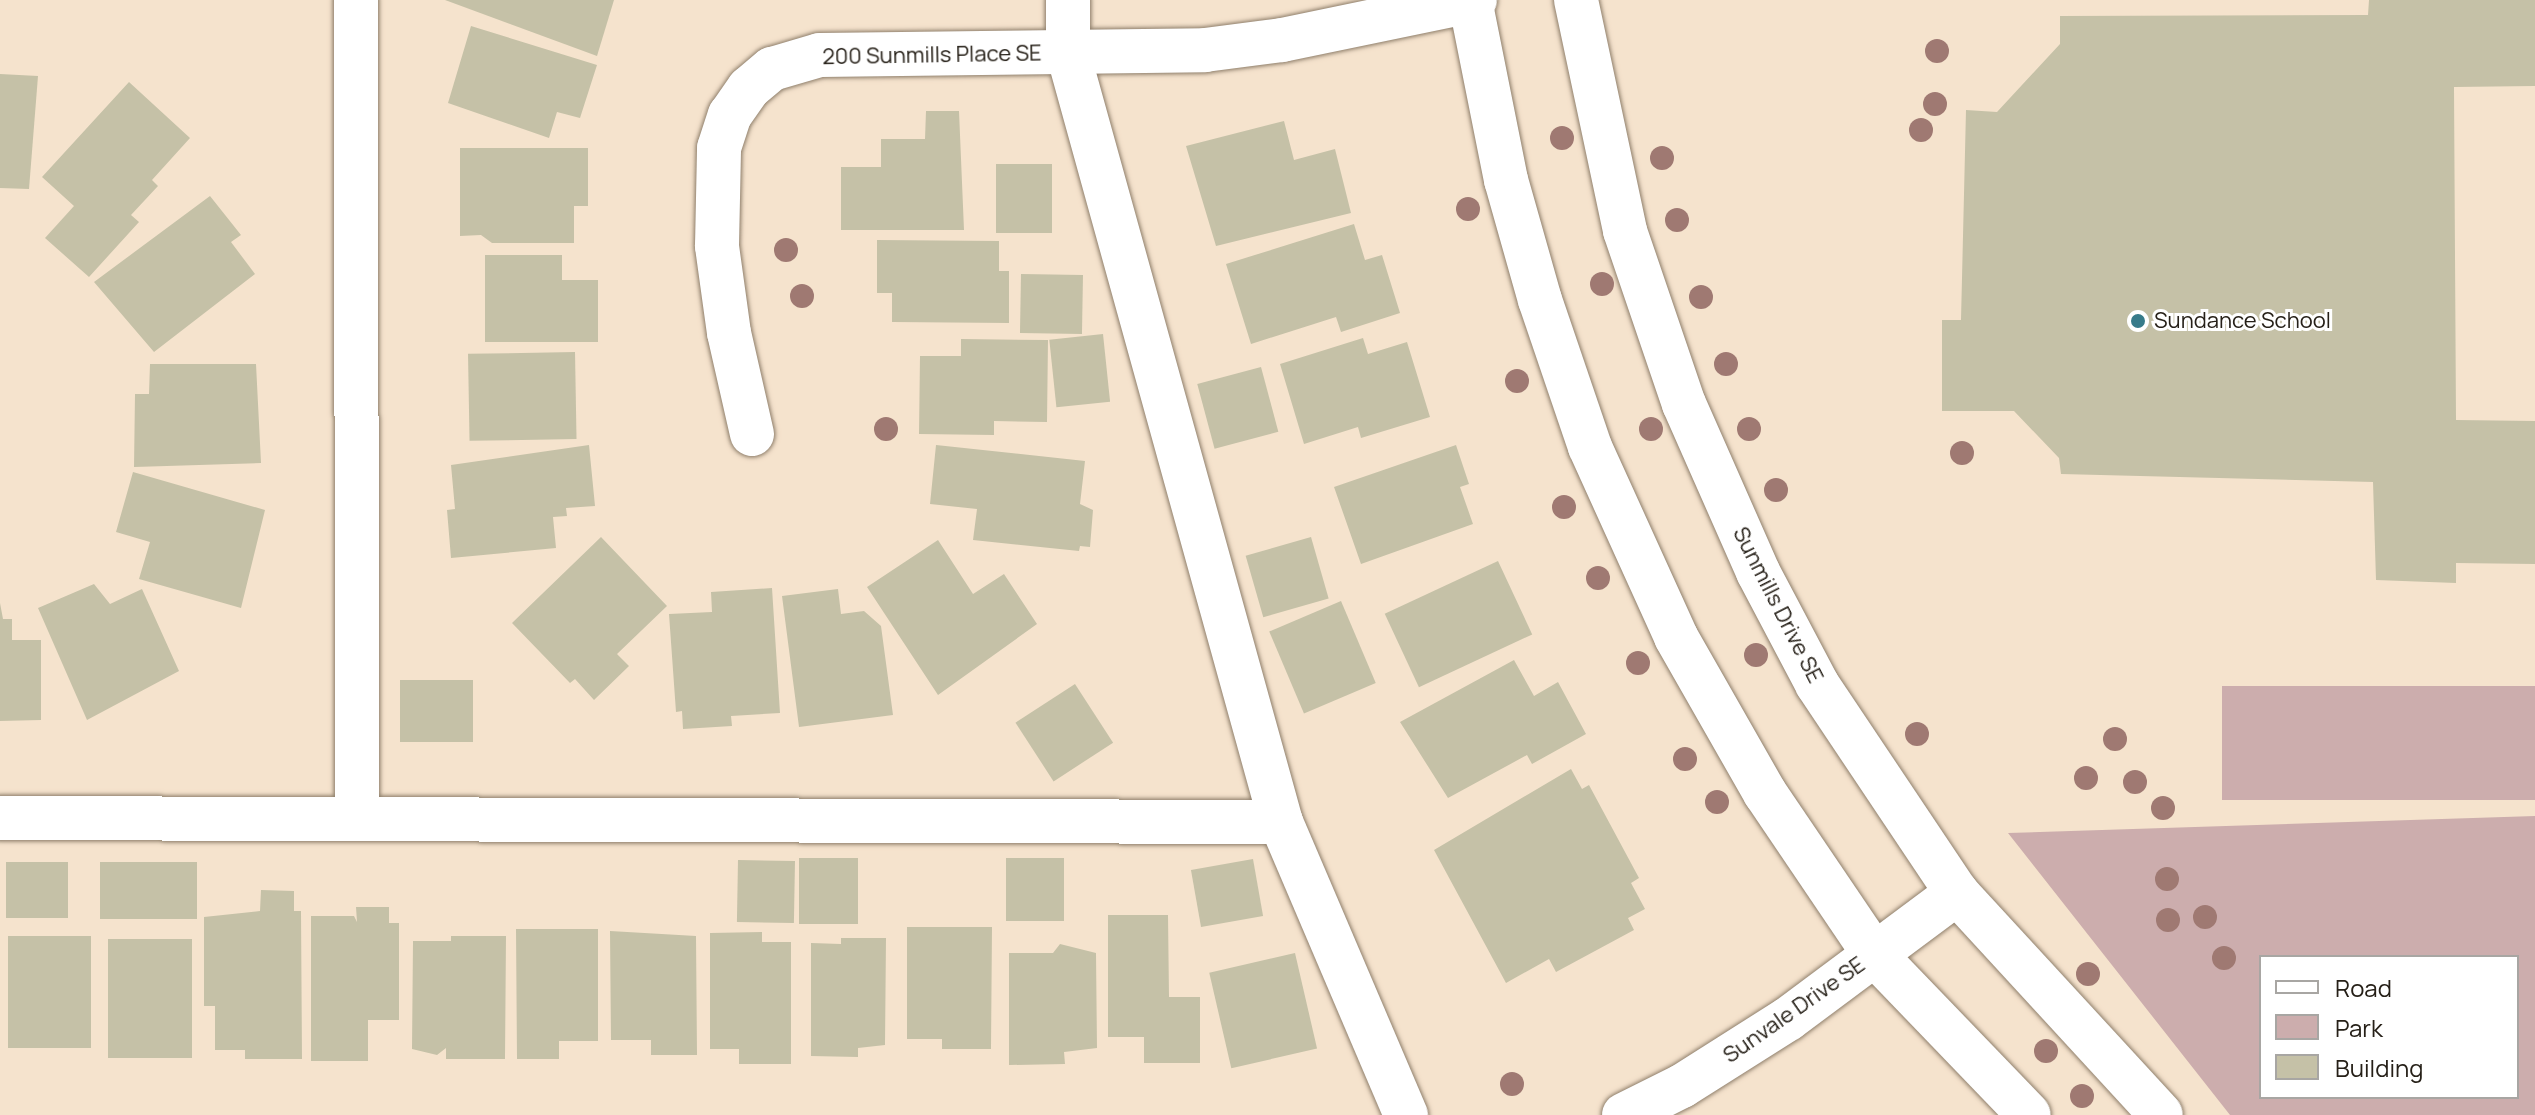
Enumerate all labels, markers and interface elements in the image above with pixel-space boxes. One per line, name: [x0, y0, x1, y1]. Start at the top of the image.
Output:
street label: 200 Sunmills Place SE: [822, 40, 1042, 70]
place label: Sundance School: [2154, 308, 2331, 334]
marker: Sundance School: [2129, 312, 2147, 330]
street label: Sunmills Drive SE: [1727, 523, 1829, 687]
street label: Sunvale Drive SE: [1718, 951, 1870, 1069]
legend: [2259, 955, 2519, 1099]
text: Road: [2335, 971, 2392, 1004]
text: Park: [2335, 1011, 2383, 1044]
text: Building: [2335, 1051, 2423, 1084]

